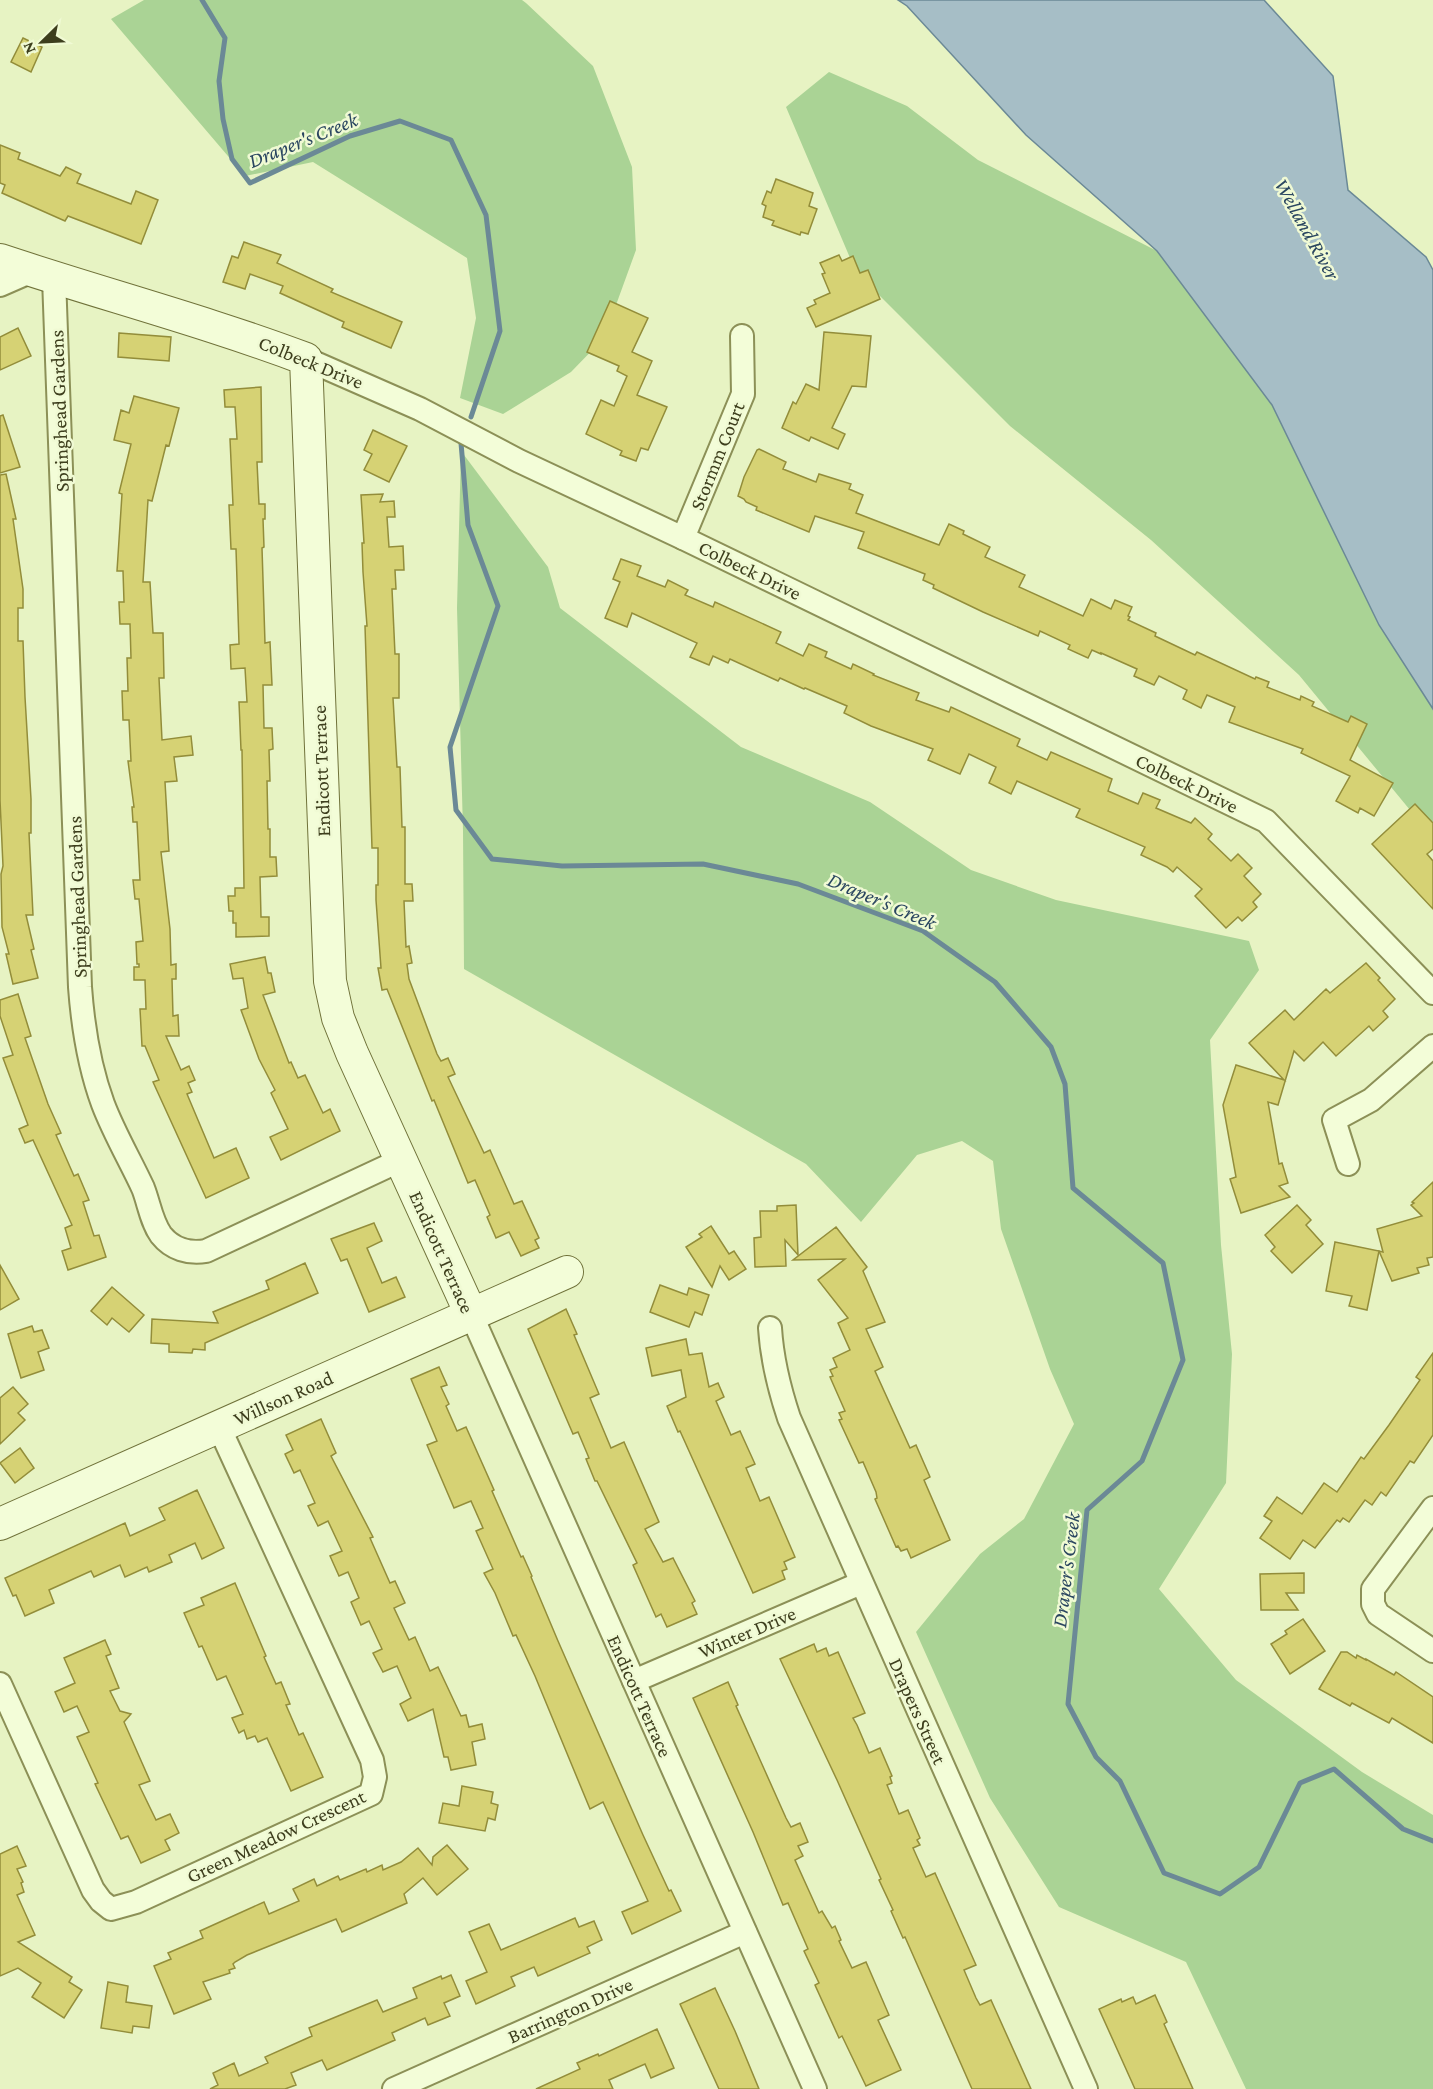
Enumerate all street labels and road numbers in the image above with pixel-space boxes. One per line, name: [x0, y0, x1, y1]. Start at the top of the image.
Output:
street label: Springhead Gardens: [45, 329, 74, 492]
street label: Colbeck Drive: [255, 331, 367, 393]
street label: Stormm Court: [685, 398, 749, 513]
street label: Colbeck Drive: [695, 536, 805, 604]
street label: Endicott Terrace: [308, 705, 334, 837]
street label: Colbeck Drive: [1132, 749, 1242, 817]
street label: Springhead Gardens: [63, 815, 92, 978]
street label: Endicott Terrace: [405, 1187, 479, 1317]
street label: Willson Road: [230, 1366, 337, 1430]
street label: Winter Drive: [695, 1602, 799, 1662]
street label: Endicott Terrace: [603, 1631, 677, 1761]
street label: Drapers Street: [884, 1654, 951, 1768]
street label: Green Meadow Crescent: [183, 1785, 369, 1887]
street label: Barrington Drive: [504, 1973, 636, 2048]

